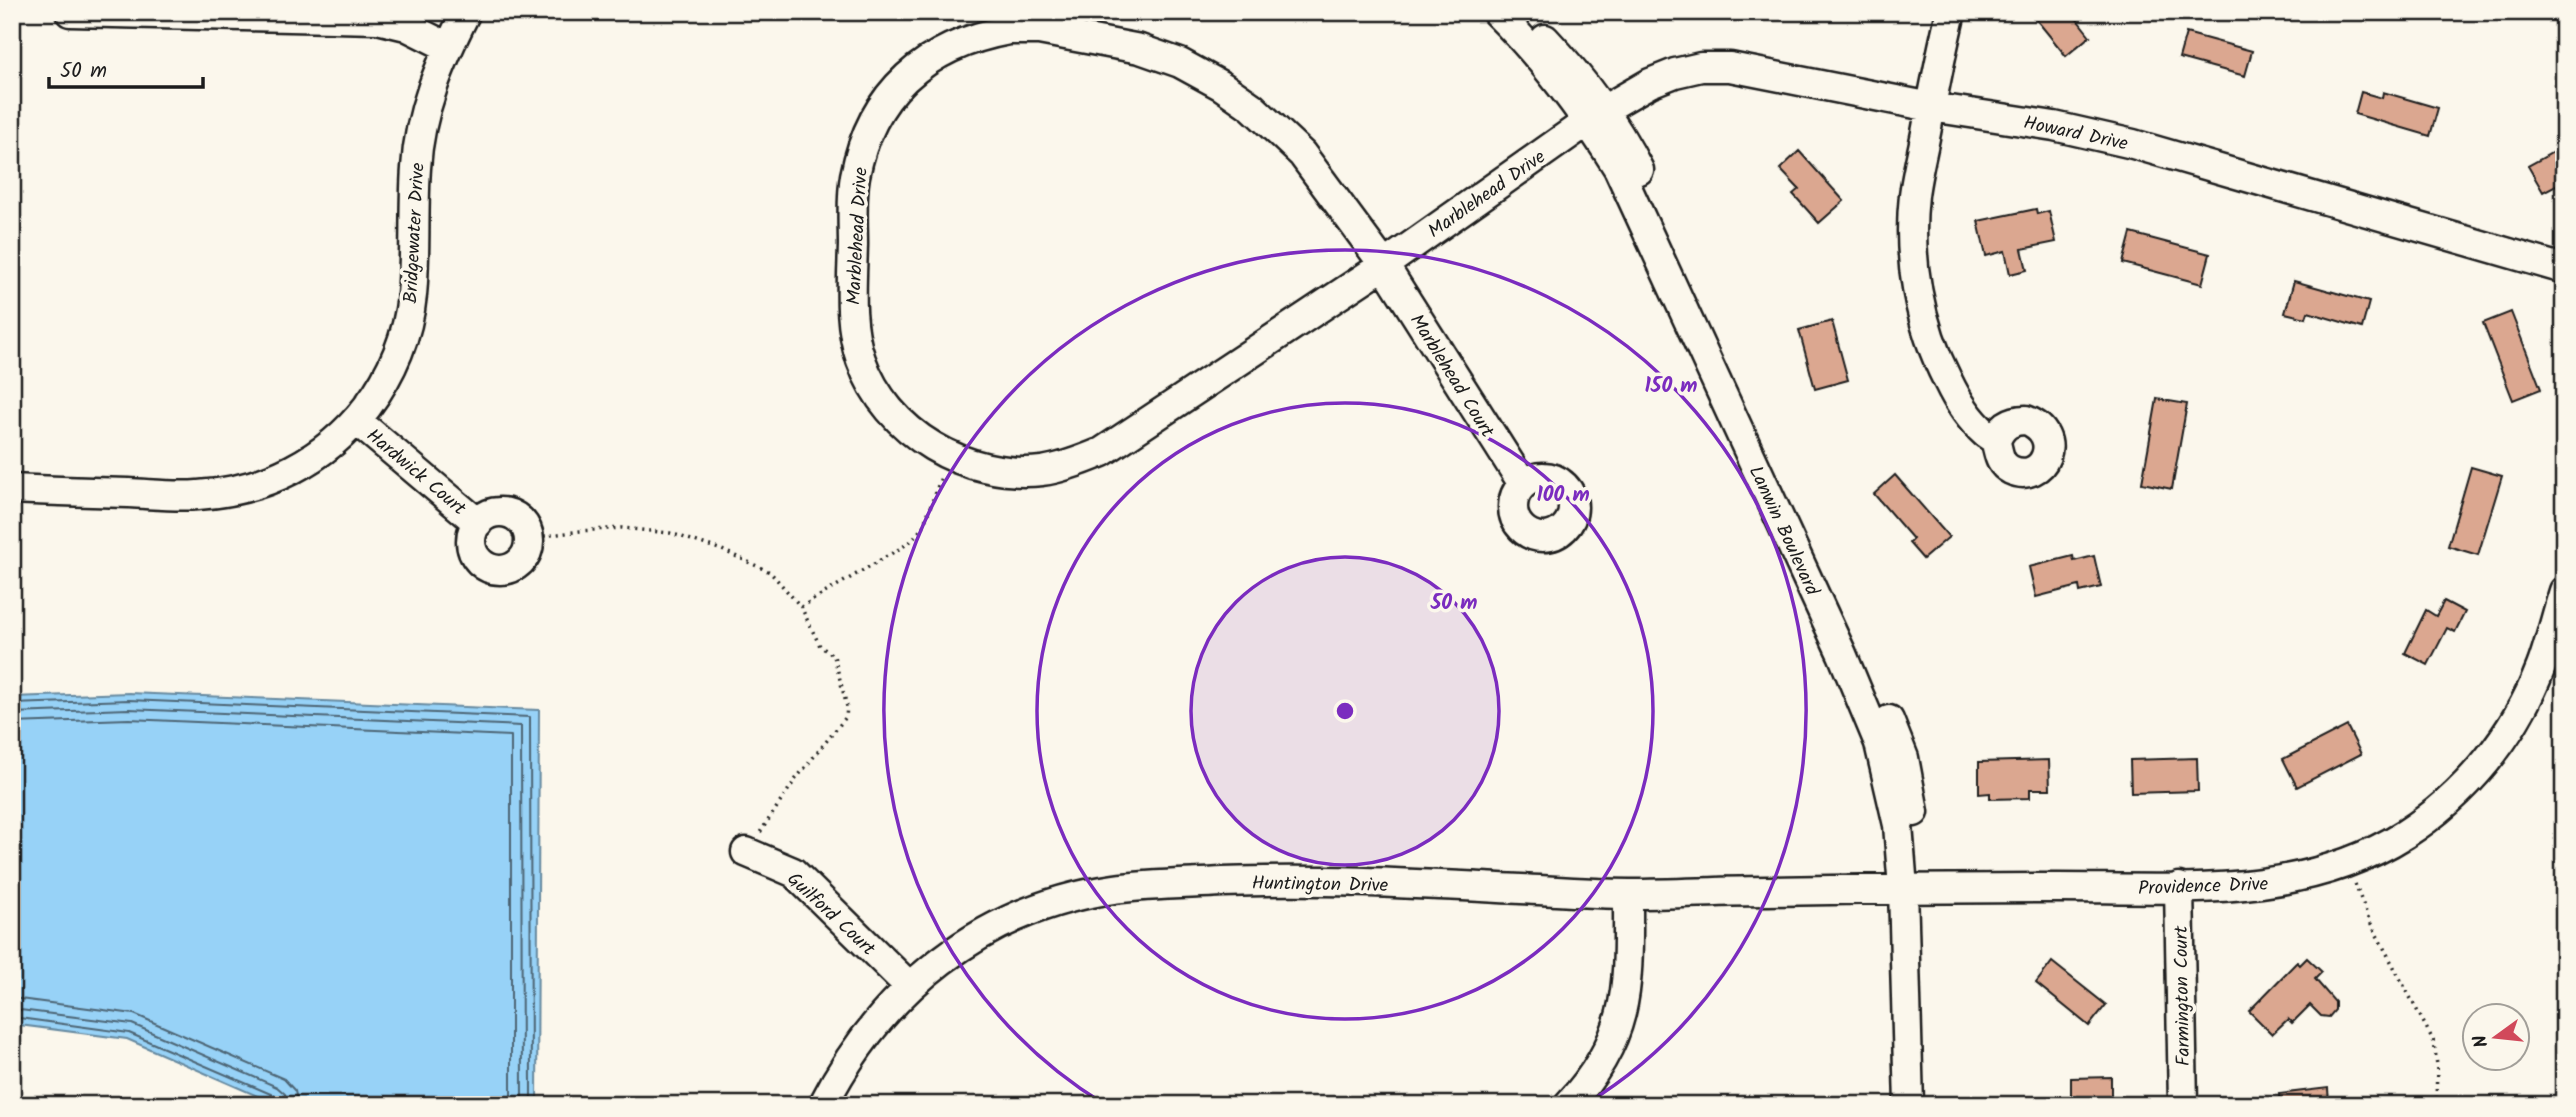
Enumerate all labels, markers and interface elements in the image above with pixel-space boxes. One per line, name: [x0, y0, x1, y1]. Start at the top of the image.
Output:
scale bar: [49, 46, 203, 90]
text: 50 m: [60, 55, 107, 88]
street label: Howard Drive: [2021, 108, 2131, 160]
street label: Marblehead Drive: [1422, 143, 1553, 246]
street label: Bridgewater Drive: [396, 161, 434, 304]
street label: Marblehead Drive: [839, 166, 877, 306]
street label: Marblehead Court: [1401, 308, 1502, 444]
text: 150 m: [1644, 370, 1698, 403]
street label: Hardwick Court: [359, 422, 473, 524]
street label: Lanwin Boulevard: [1740, 461, 1827, 601]
text: 100 m: [1536, 479, 1590, 512]
text: 50 m: [1430, 587, 1477, 620]
centre of rings: [1333, 699, 1357, 723]
street label: Guilford Court: [780, 865, 882, 964]
street label: Huntington Drive: [1252, 869, 1389, 901]
street label: Providence Drive: [2138, 870, 2269, 904]
street label: Farmington Court: [2167, 925, 2199, 1066]
north arrow: [2460, 1002, 2530, 1072]
text: N: [2465, 1031, 2498, 1051]

